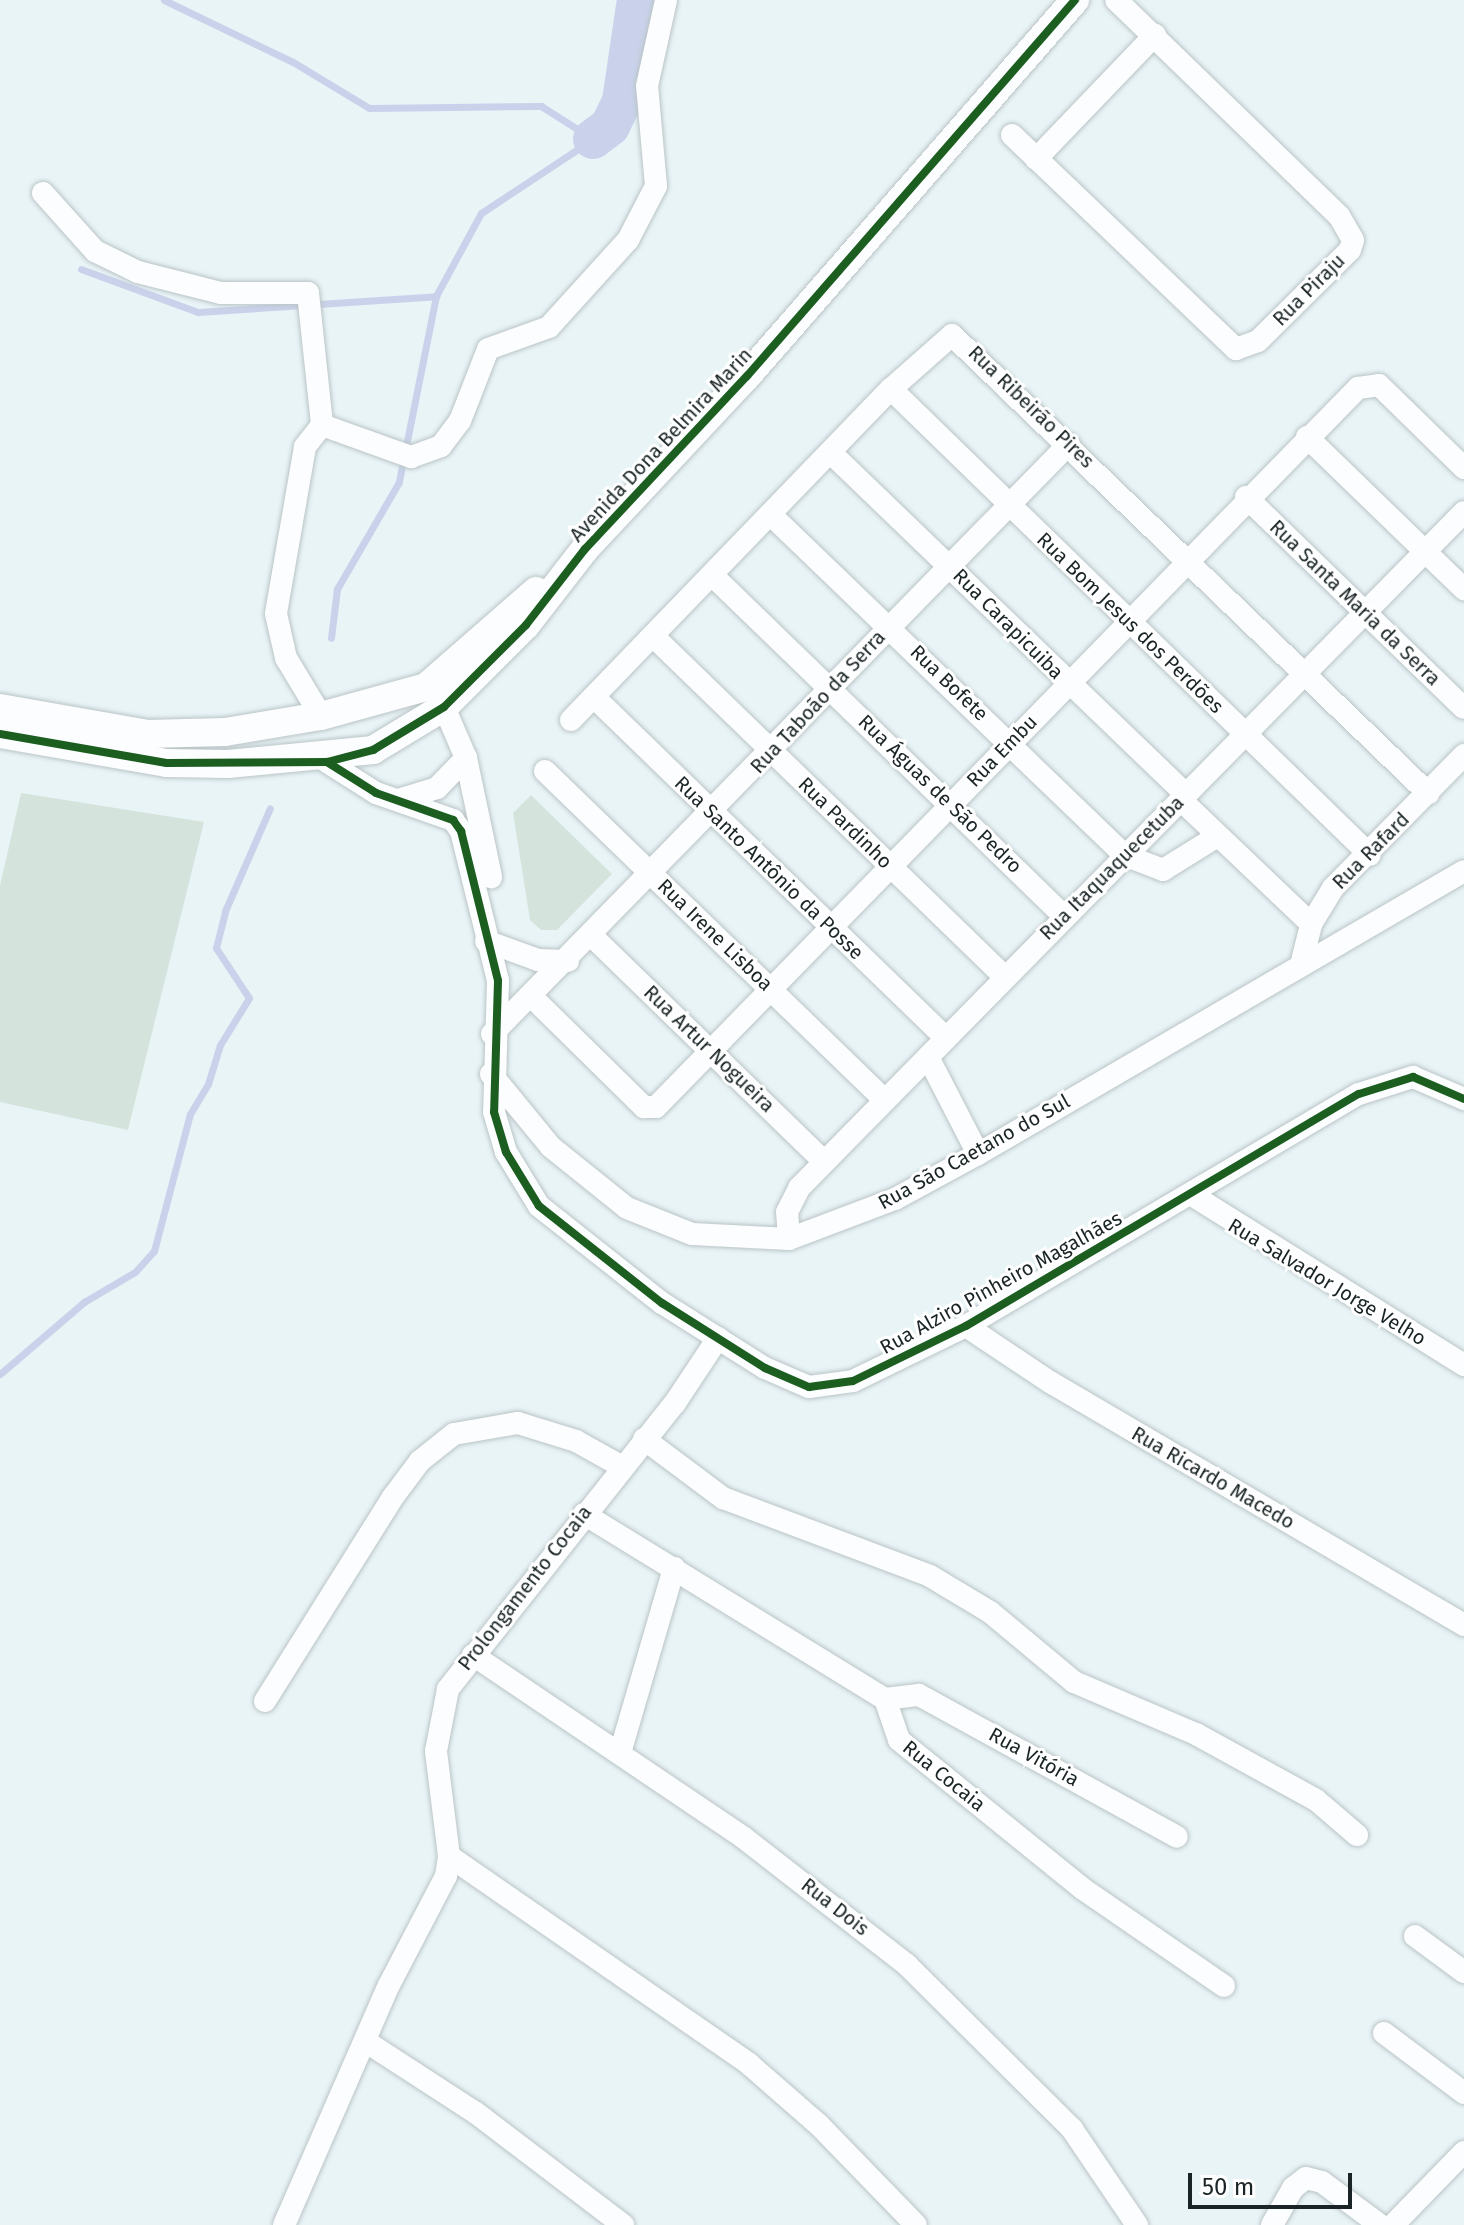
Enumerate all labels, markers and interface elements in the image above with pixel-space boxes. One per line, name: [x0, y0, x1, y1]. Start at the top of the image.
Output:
street label: Rua Piraju: [1268, 249, 1350, 331]
street label: Rua Ribeirão Pires: [963, 341, 1099, 473]
street label: Avenida Dona Belmira Marin: [565, 343, 757, 547]
street label: Rua Santa Maria da Serra: [1265, 515, 1445, 691]
street label: Rua Bom Jesus dos Perdões: [1032, 528, 1228, 718]
street label: Rua Carapicuiba: [948, 564, 1068, 684]
street label: Rua Taboão da Serra: [745, 625, 891, 779]
street label: Rua Bofete: [905, 640, 993, 726]
street label: Rua Águas de São Pedro: [853, 710, 1027, 878]
street label: Rua Embu: [962, 710, 1042, 792]
street label: Rua Santo Antônio da Posse: [669, 771, 869, 965]
street label: Rua Pardinho: [793, 772, 897, 874]
street label: Rua Itaquaquecetuba: [1035, 791, 1189, 945]
street label: Rua Rafard: [1328, 808, 1414, 894]
street label: Rua Irene Lisboa: [652, 874, 778, 996]
street label: Rua Artur Nogueira: [639, 980, 779, 1118]
street label: Rua São Caetano do Sul: [874, 1089, 1074, 1215]
street label: Rua Alziro Pinheiro Magalhães: [876, 1206, 1126, 1360]
street label: Rua Salvador Jorge Velho: [1224, 1213, 1430, 1351]
street label: Rua Ricardo Macedo: [1127, 1422, 1299, 1534]
street label: Prolongamento Cocaia: [453, 1501, 597, 1675]
street label: Rua Vitória: [985, 1722, 1083, 1792]
street label: Rua Cocaia: [898, 1735, 990, 1817]
street label: Rua Dois: [796, 1873, 874, 1941]
scale bar: [1192, 2157, 1356, 2207]
text: 50 m: [1202, 2173, 1254, 2201]

